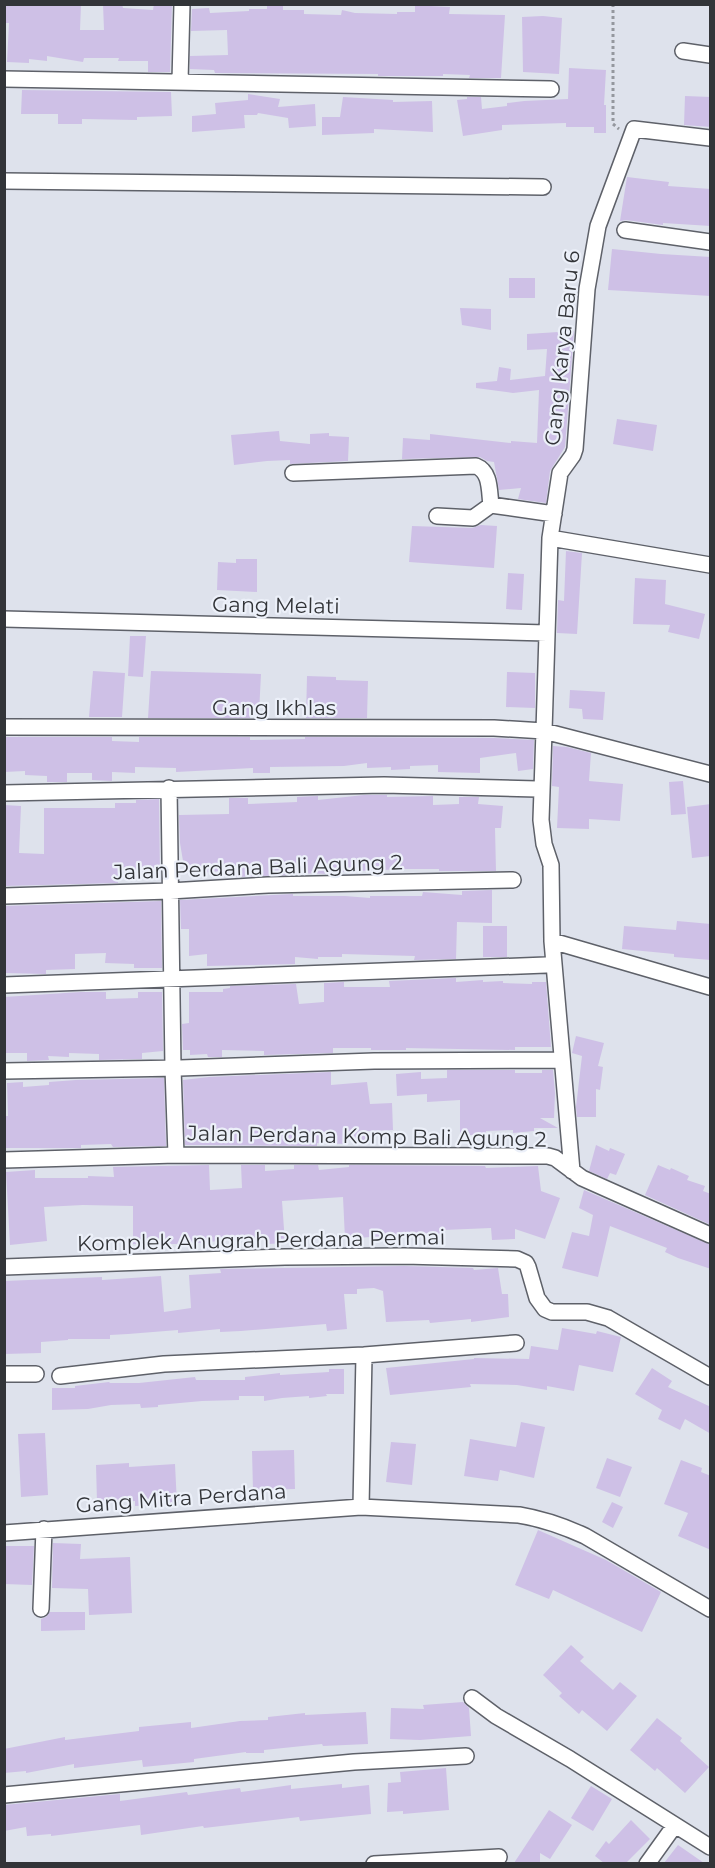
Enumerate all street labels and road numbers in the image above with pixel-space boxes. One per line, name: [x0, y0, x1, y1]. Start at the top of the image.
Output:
street label: Gang Karya Baru 6: [539, 249, 585, 447]
street label: Gang Melati: [212, 591, 340, 619]
street label: Gang Ikhlas: [212, 695, 336, 720]
street label: Jalan Perdana Bali Agung 2: [112, 849, 403, 885]
street label: Jalan Perdana Komp Bali Agung 2: [186, 1120, 547, 1152]
street label: Komplek Anugrah Perdana Permai: [77, 1224, 445, 1256]
street label: Gang Mitra Perdana: [75, 1478, 287, 1518]

